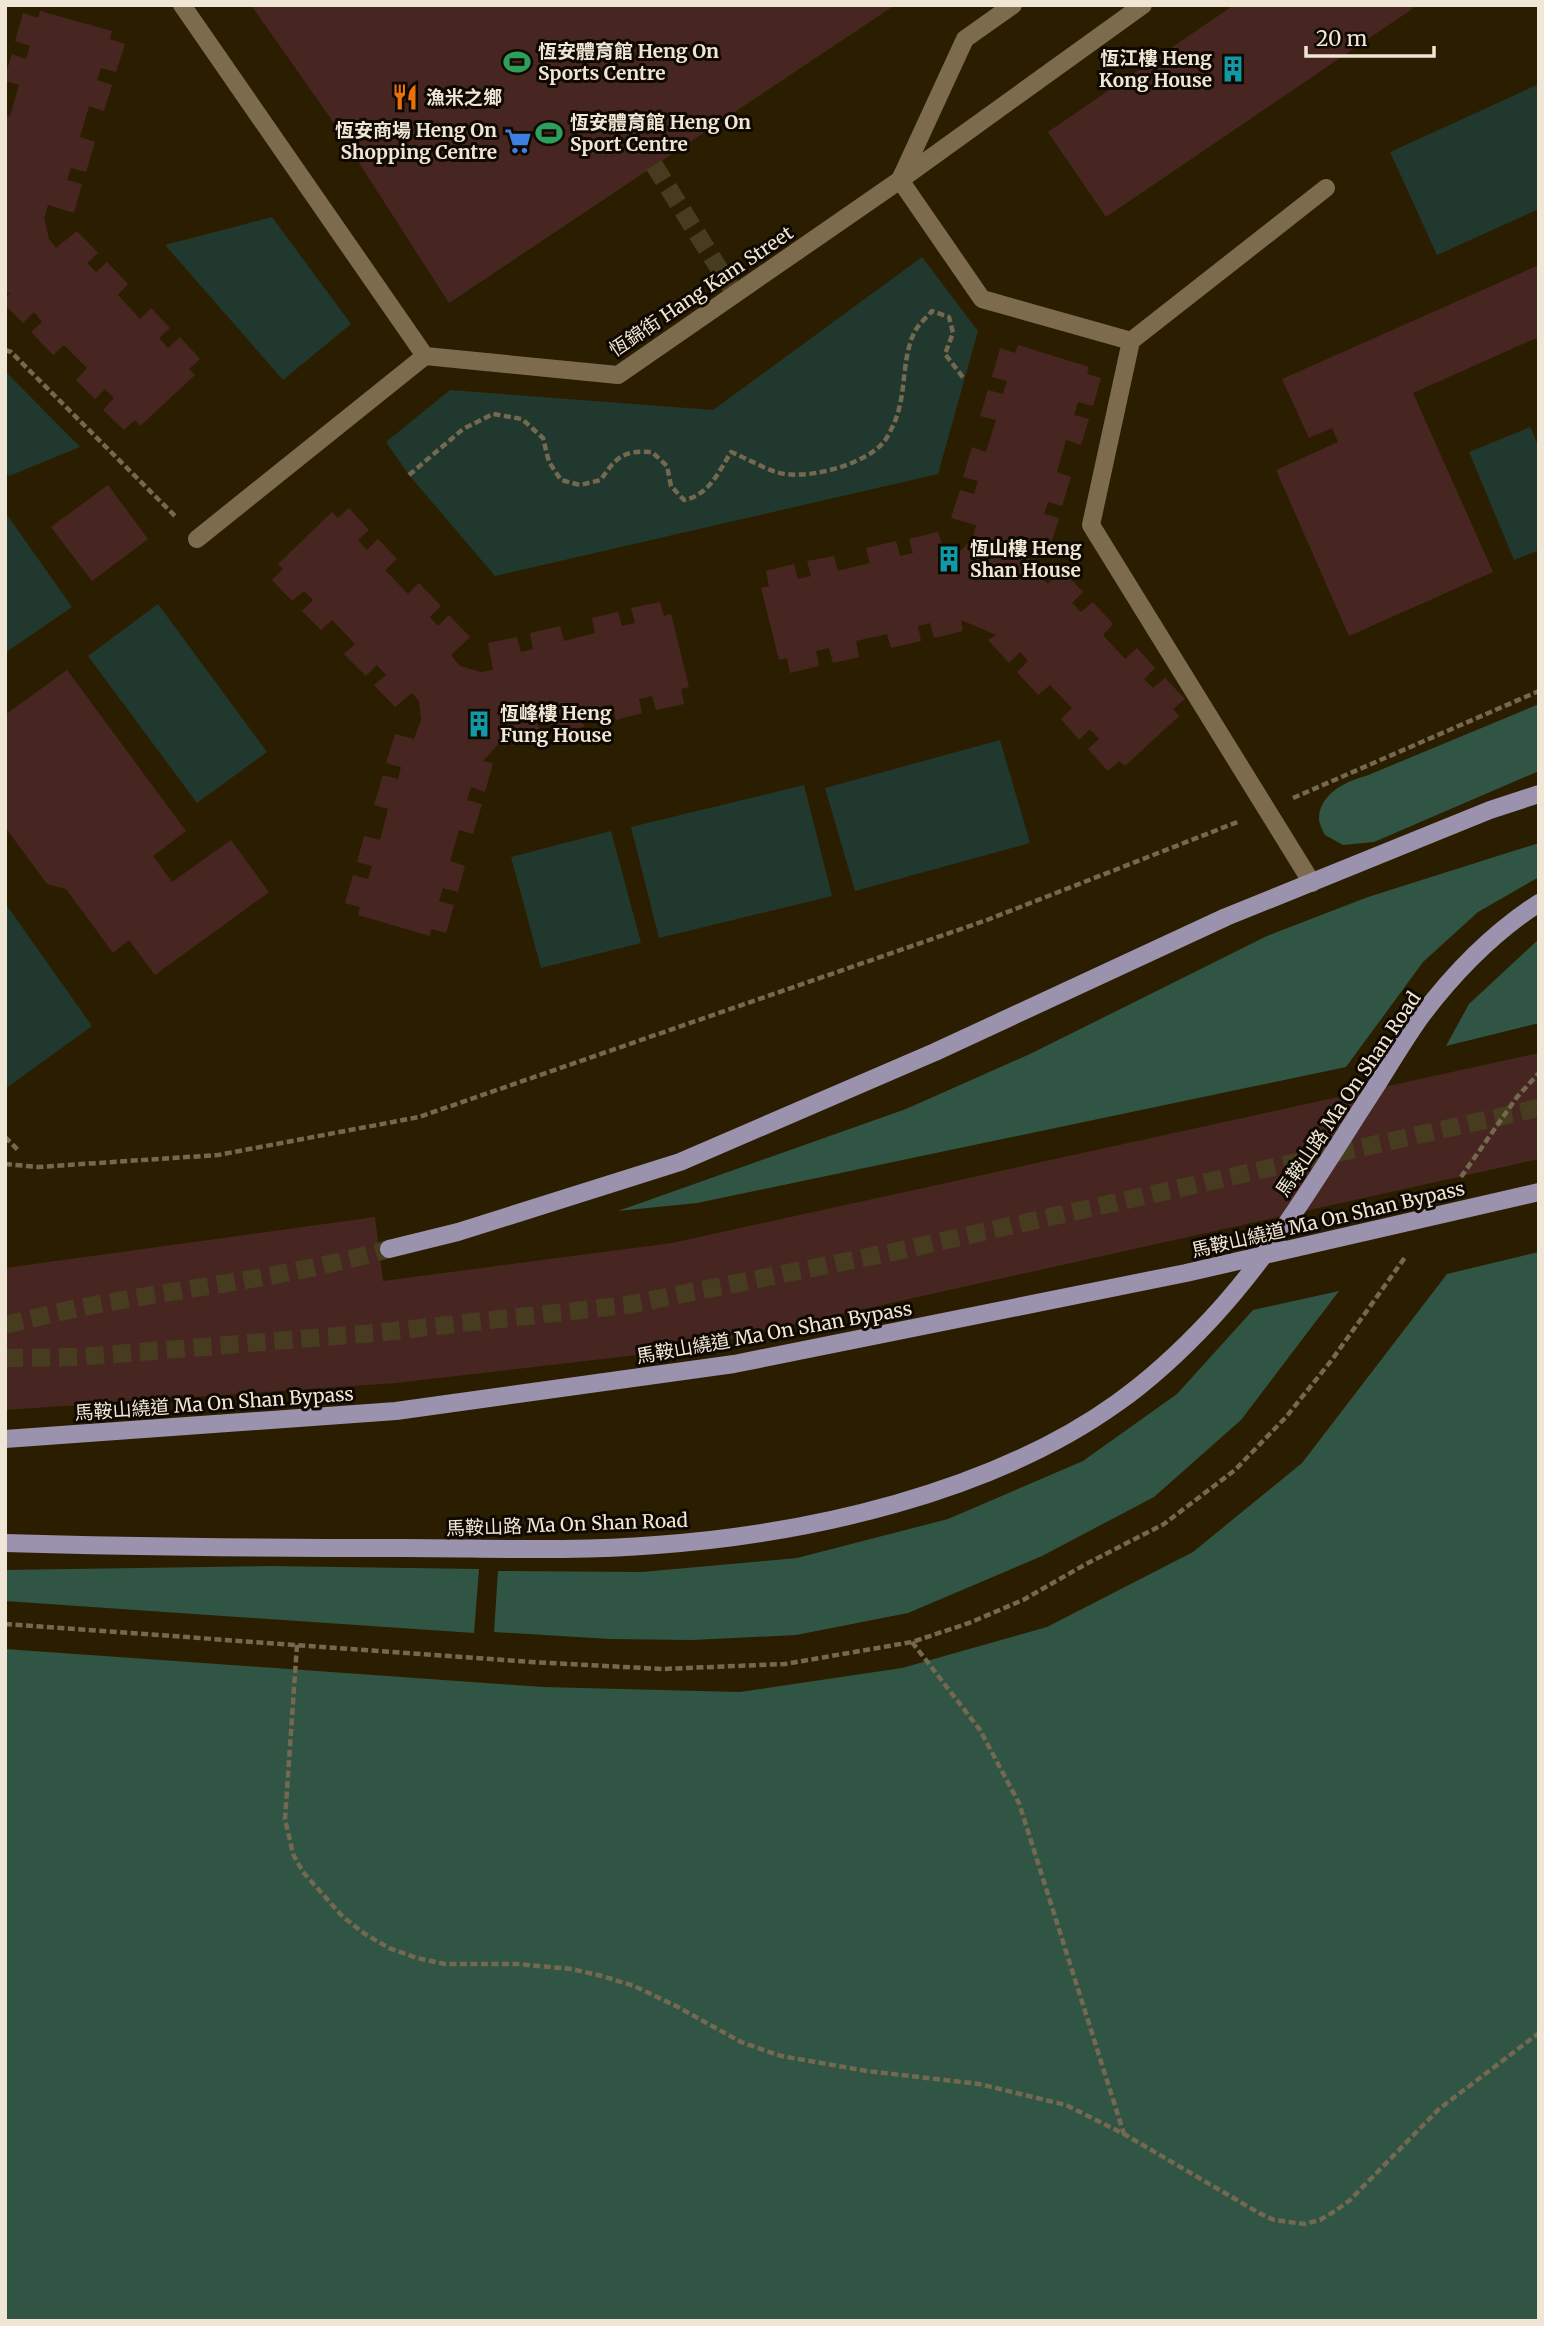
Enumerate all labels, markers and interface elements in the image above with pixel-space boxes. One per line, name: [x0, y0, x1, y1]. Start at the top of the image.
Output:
scale bar: [1306, 14, 1434, 58]
text: 20 m: [1316, 25, 1368, 52]
place label: 恆安體育館 Heng On Sports Centre: [538, 39, 719, 85]
place label: 恆江樓 Heng Kong House: [1099, 46, 1212, 92]
sports icon: 恆安體育館 Heng On Sports Centre: [502, 47, 532, 77]
building icon: 恆江樓 Heng Kong House: [1218, 54, 1248, 84]
restaurant icon: 漁米之鄉: [390, 82, 420, 112]
place label: 漁米之鄉: [426, 85, 502, 109]
place label: 恆安體育館 Heng On Sport Centre: [570, 110, 751, 156]
place label: 恆安商場 Heng On Shopping Centre: [335, 118, 497, 164]
sports icon: 恆安體育館 Heng On Sport Centre: [534, 118, 564, 148]
supermarket icon: 恆安商場 Heng On Shopping Centre: [503, 126, 533, 156]
street label: 恆錦街 Hang Kam Street: [604, 220, 798, 362]
place label: 恆山樓 Heng Shan House: [970, 536, 1082, 582]
building icon: 恆山樓 Heng Shan House: [934, 544, 964, 574]
place label: 恆峰樓 Heng Fung House: [500, 701, 612, 747]
building icon: 恆峰樓 Heng Fung House: [464, 709, 494, 739]
street label: 馬鞍山路 Ma On Shan Road: [1270, 987, 1426, 1201]
street label: 馬鞍山繞道 Ma On Shan Bypass: [1189, 1176, 1467, 1262]
street label: 馬鞍山繞道 Ma On Shan Bypass: [634, 1296, 914, 1368]
street label: 馬鞍山繞道 Ma On Shan Bypass: [74, 1381, 354, 1425]
street label: 馬鞍山路 Ma On Shan Road: [446, 1508, 688, 1540]

